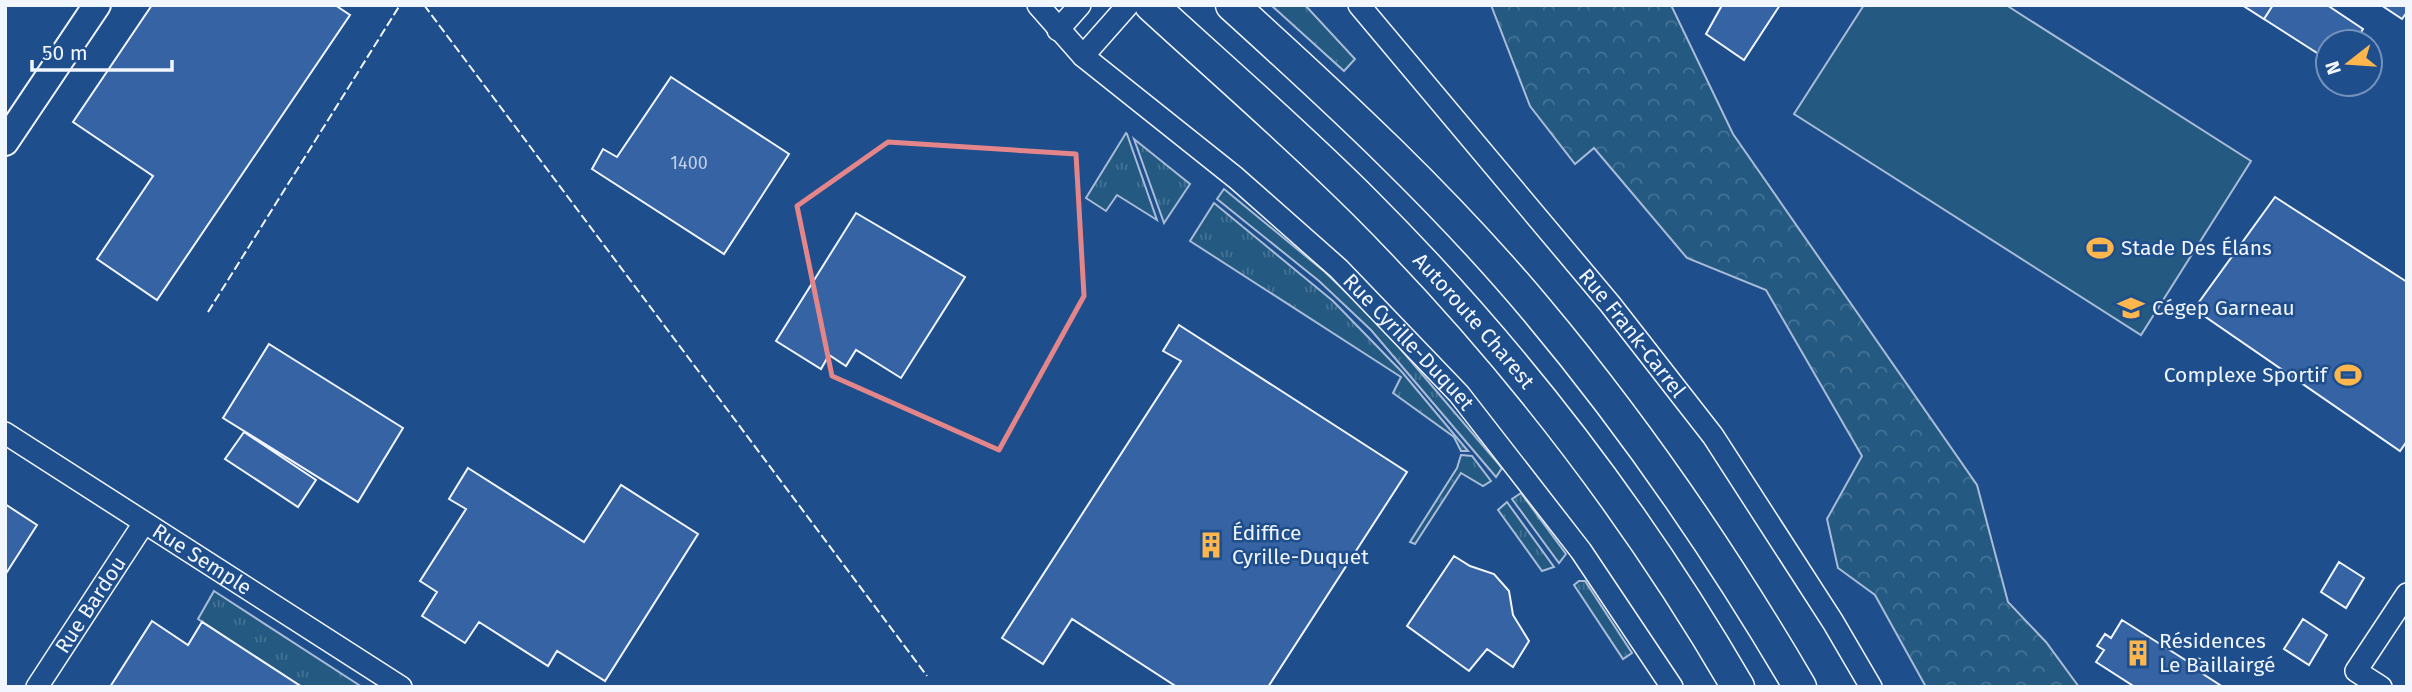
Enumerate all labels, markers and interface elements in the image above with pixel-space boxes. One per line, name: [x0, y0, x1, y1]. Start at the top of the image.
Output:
scale bar: [32, 28, 172, 72]
north arrow: [2314, 28, 2384, 98]
text: 50 m: [42, 40, 88, 66]
text: N: [2320, 58, 2346, 77]
house number: 1400: [670, 152, 708, 174]
sports icon: Stade Des Élans: [2085, 233, 2115, 263]
place label: Stade Des Élans: [2121, 235, 2272, 261]
street label: Autoroute Charest: [1407, 248, 1540, 394]
street label: Rue Frank-Carrel: [1573, 263, 1691, 403]
street label: Rue Cyrille-Duquet: [1338, 268, 1480, 416]
school or university icon: Cégep Garneau: [2116, 293, 2146, 323]
place label: Cégep Garneau: [2152, 295, 2295, 321]
sports icon: Complexe Sportif: [2333, 360, 2363, 390]
place label: Complexe Sportif: [2164, 362, 2329, 388]
street label: Rue Semple: [147, 518, 256, 601]
place label: Édiffice Cyrille-Duquet: [1232, 520, 1369, 570]
building icon: Édiffice Cyrille-Duquet: [1196, 530, 1226, 560]
street label: Rue Bardou: [49, 551, 132, 658]
place label: Résidences Le Baillairgé: [2159, 628, 2275, 678]
building icon: Résidences Le Baillairgé: [2123, 638, 2153, 668]

